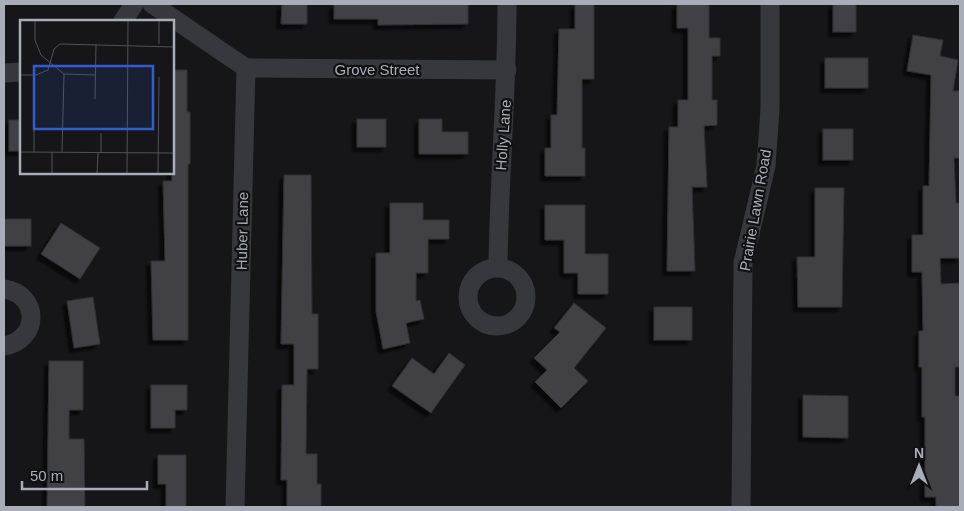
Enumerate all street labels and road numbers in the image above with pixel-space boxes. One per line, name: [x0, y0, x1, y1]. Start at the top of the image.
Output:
street label: Grove Street: [334, 61, 420, 78]
street label: Holly Lane: [492, 99, 514, 171]
street label: Prairie Lawn Road: [736, 148, 774, 272]
street label: Huber Lane: [233, 192, 251, 270]

